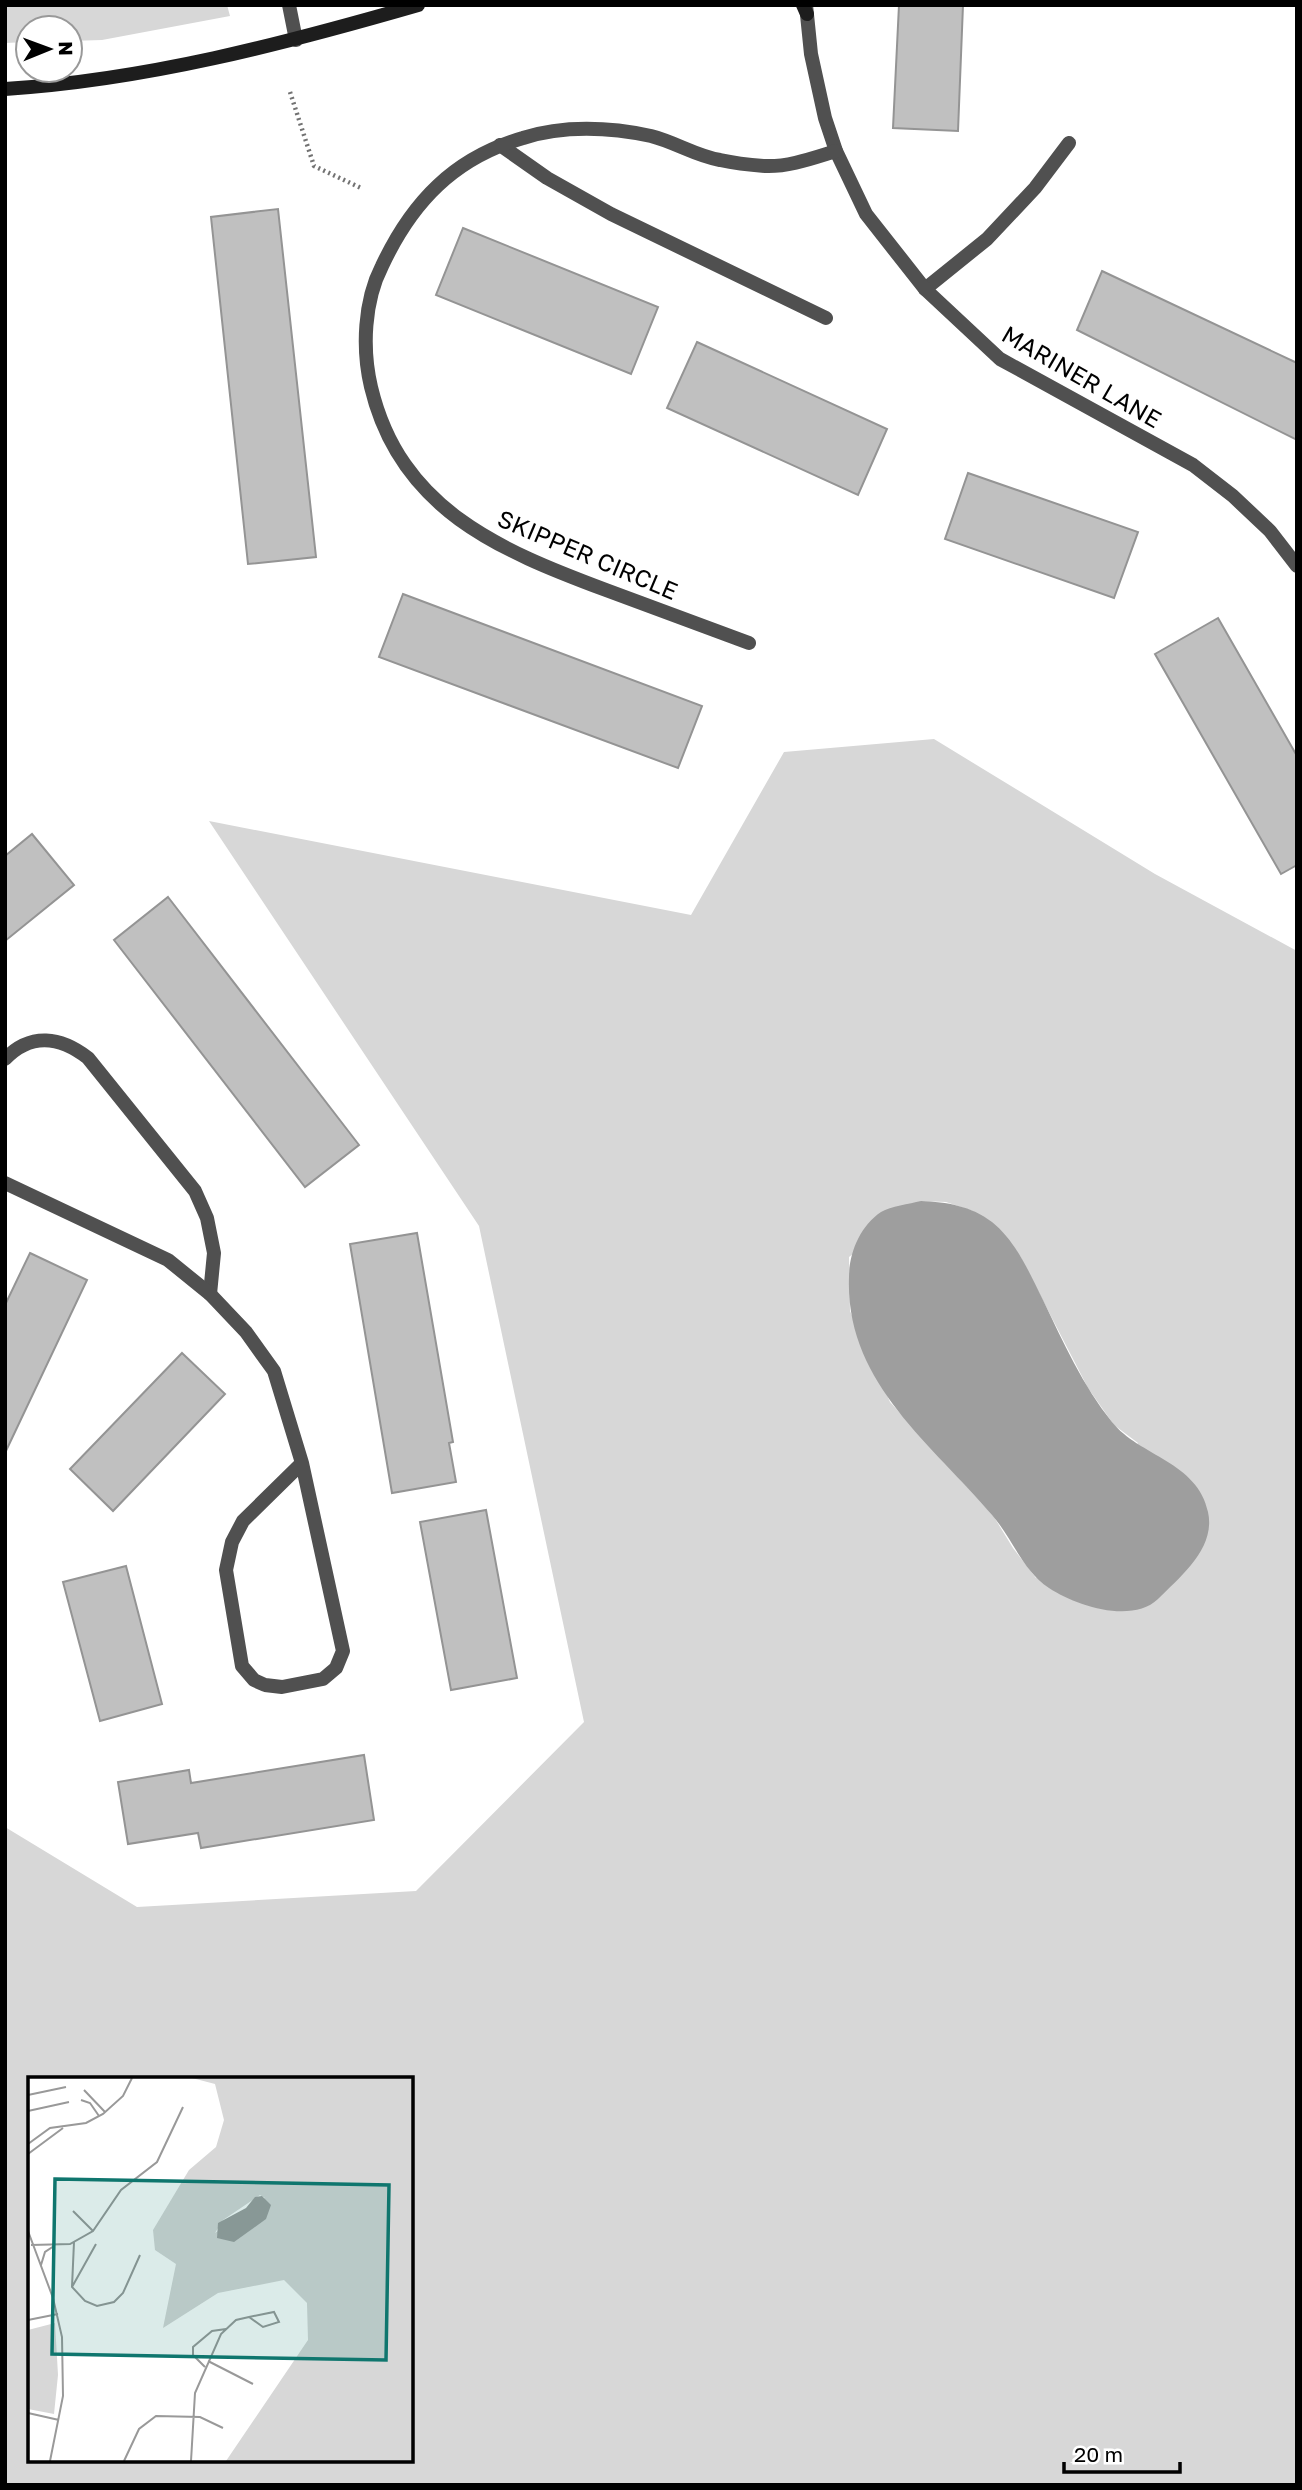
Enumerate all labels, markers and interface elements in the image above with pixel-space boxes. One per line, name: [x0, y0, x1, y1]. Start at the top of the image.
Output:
north arrow: [14, 14, 84, 84]
text: N: [55, 41, 78, 56]
street label: MARINER LANE: [997, 319, 1167, 433]
street label: SKIPPER CIRCLE: [494, 503, 682, 605]
inset map: [28, 2077, 413, 2462]
scale bar: [1064, 2430, 1180, 2474]
text: 20 m: [1074, 2441, 1123, 2467]

